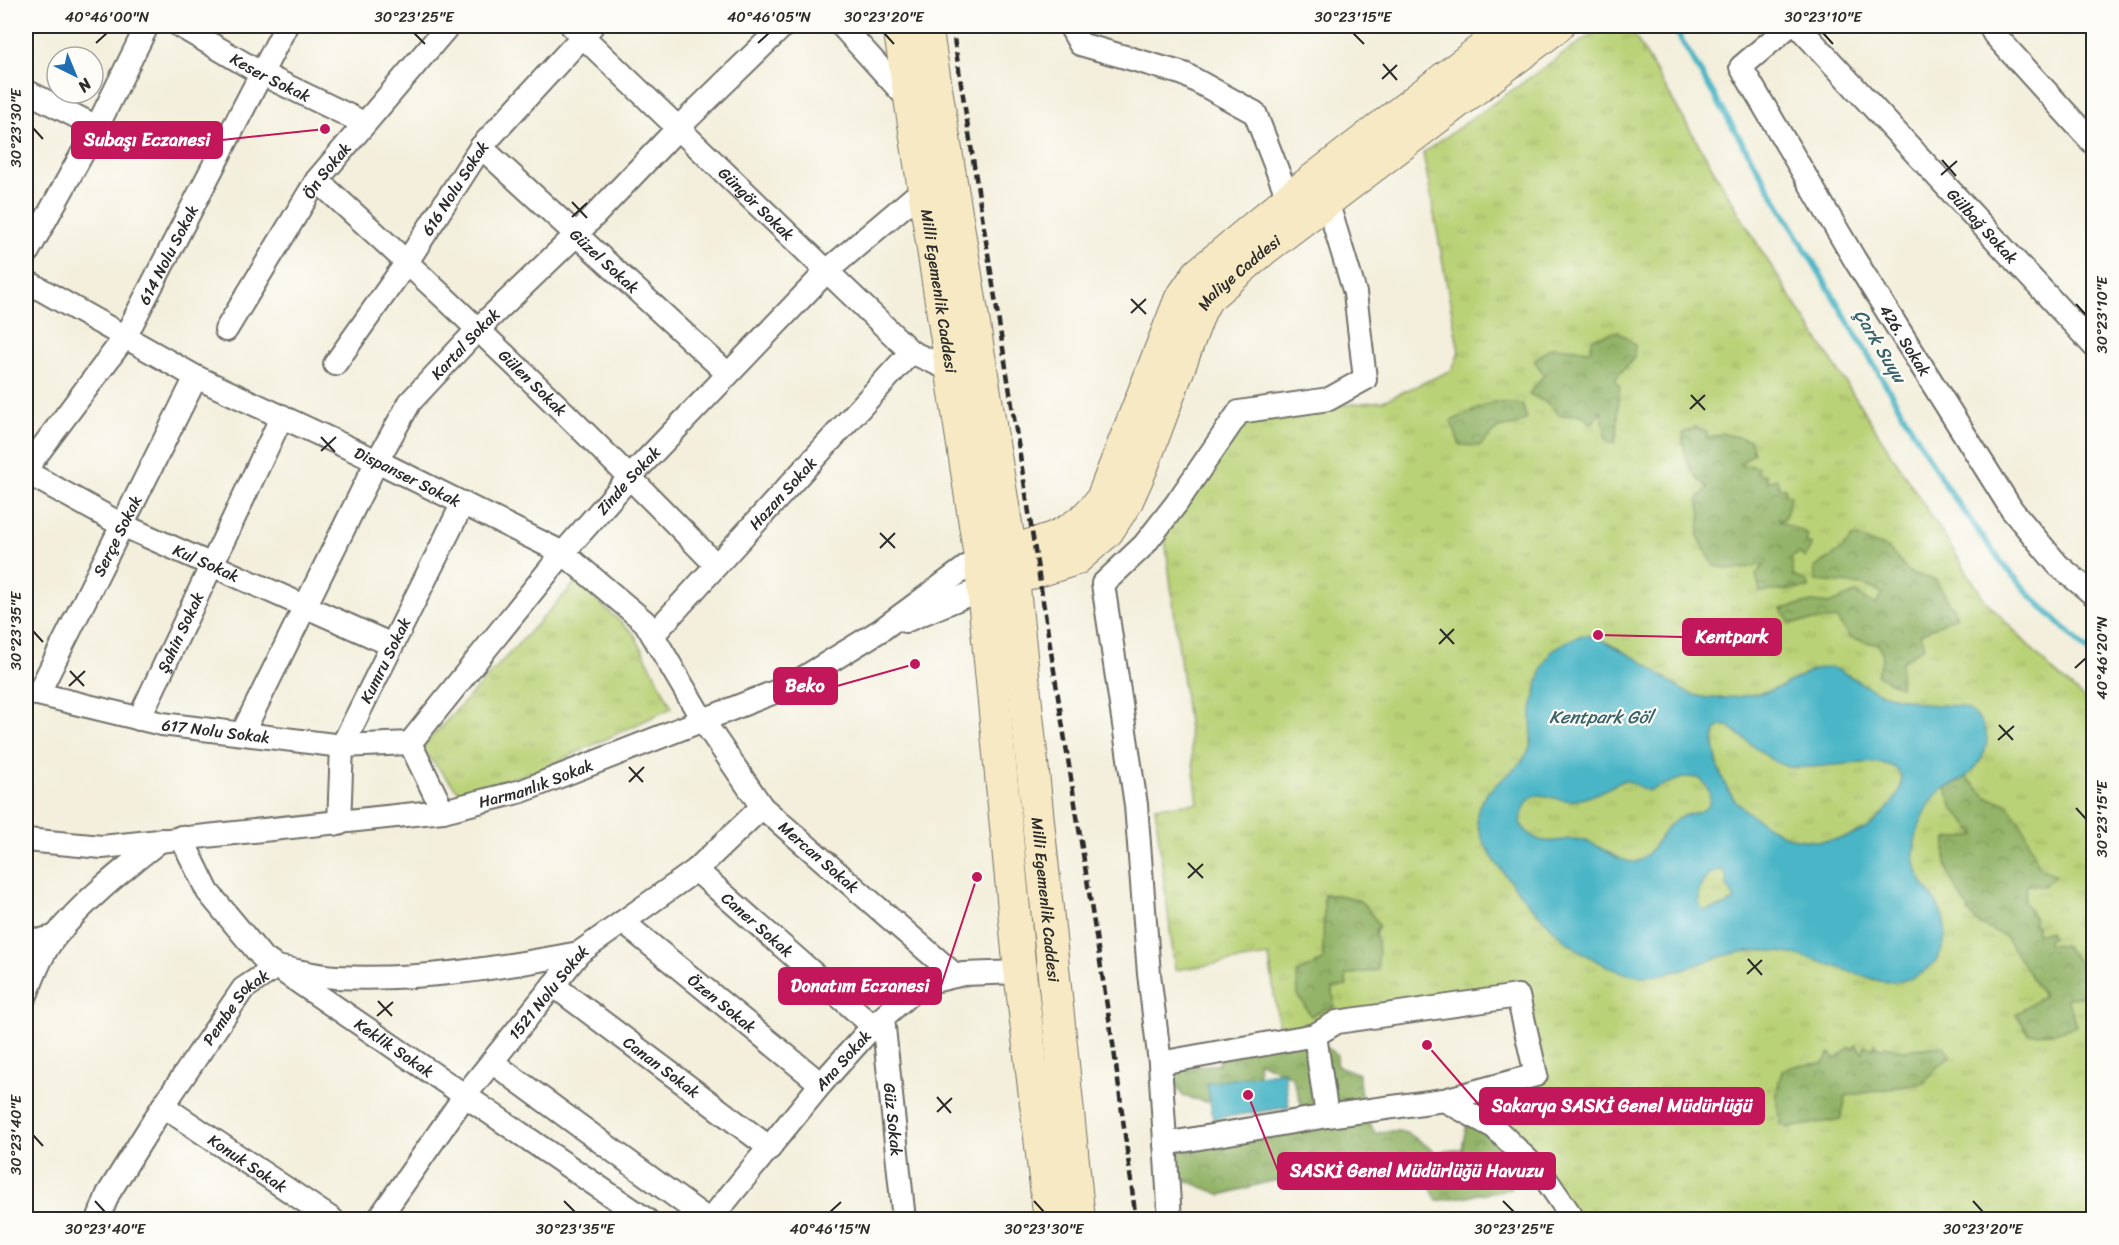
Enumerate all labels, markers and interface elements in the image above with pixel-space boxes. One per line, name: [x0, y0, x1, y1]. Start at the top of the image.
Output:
text: 40°46'00"N: [65, 4, 150, 30]
text: 30°23'25"E: [375, 4, 455, 30]
text: 40°46'05"N: [727, 4, 812, 30]
text: 30°23'20"E: [844, 4, 925, 30]
text: 30°23'15"E: [1315, 4, 1393, 30]
text: 30°23'10"E: [1784, 4, 1863, 30]
street label: Keser Sokak: [224, 44, 316, 111]
north arrow: [45, 45, 105, 105]
text: N: [70, 71, 100, 101]
text: 30°23'30"E: [3, 87, 29, 167]
callout: Subaşı Eczanesi: [72, 122, 222, 158]
text: Subaşı Eczanesi: [83, 124, 211, 156]
street label: 616 Nolu Sokak: [413, 133, 496, 242]
street label: Ön Sokak: [295, 135, 359, 205]
street label: Güngör Sokak: [711, 160, 802, 248]
street label: Gülbağ Sokak: [1939, 181, 2026, 271]
street label: 614 Nolu Sokak: [130, 199, 206, 310]
street label: Milli Egemenlik Caddesi: [912, 207, 966, 376]
street label: Güzel Sokak: [563, 221, 646, 301]
street label: Maliye Caddesi: [1189, 227, 1288, 316]
text: 30°23'10"E: [2089, 275, 2115, 354]
street label: 426. Sokak: [1871, 299, 1939, 383]
street label: Kartal Sokak: [423, 301, 507, 387]
water label: Çark Suyu: [1845, 303, 1916, 391]
street label: Gülen Sokak: [491, 342, 575, 424]
street label: Dispanser Sokak: [349, 438, 466, 515]
street label: Zinde Sokak: [589, 439, 668, 522]
street label: Hazan Sokak: [741, 450, 824, 537]
street label: Serçe Sokak: [85, 490, 150, 582]
street label: Kul Sokak: [168, 535, 244, 590]
street label: Şahin Sokak: [149, 587, 212, 678]
text: 30°23'35"E: [3, 590, 29, 670]
street label: Kumru Sokak: [352, 612, 419, 708]
text: 40°46'20"N: [2089, 616, 2115, 700]
callout: Kentpark: [1683, 619, 1781, 655]
text: Kentpark: [1694, 621, 1769, 653]
callout: Beko: [774, 668, 837, 704]
text: Beko: [785, 670, 826, 702]
water label: Kentpark Göl: [1549, 701, 1657, 733]
street label: 617 Nolu Sokak: [160, 710, 272, 752]
street label: Harmanlık Sokak: [475, 751, 598, 817]
text: 30°23'15"E: [2089, 779, 2115, 857]
street label: Mercan Sokak: [771, 813, 866, 901]
street label: Milli Egemenlik Caddesi: [1023, 816, 1068, 984]
street label: Caner Sokak: [714, 884, 800, 965]
street label: 1521 Nolu Sokak: [501, 936, 595, 1046]
street label: Pembe Sokak: [194, 961, 276, 1052]
street label: Özen Sokak: [681, 966, 763, 1041]
callout: Donatım Eczanesi: [779, 968, 941, 1004]
text: Donatım Eczanesi: [791, 970, 930, 1002]
street label: Keklik Sokak: [348, 1010, 440, 1086]
street label: Ana Sokak: [807, 1023, 879, 1098]
street label: Canan Sokak: [617, 1028, 707, 1106]
street label: Güz Sokak: [875, 1081, 911, 1158]
callout: Sakarya SASKİ Genel Müdürlüğü: [1480, 1088, 1764, 1124]
text: Sakarya SASKİ Genel Müdürlüğü: [1491, 1090, 1754, 1122]
text: 30°23'40"E: [3, 1093, 29, 1175]
street label: Konuk Sokak: [202, 1126, 294, 1201]
callout: SASKİ Genel Müdürlüğü Havuzu: [1278, 1153, 1555, 1189]
text: SASKİ Genel Müdürlüğü Havuzu: [1289, 1155, 1544, 1187]
text: 30°23'40"E: [65, 1216, 147, 1242]
text: 30°23'35"E: [536, 1216, 616, 1242]
text: 40°46'15"N: [790, 1216, 871, 1242]
text: 30°23'30"E: [1005, 1216, 1085, 1242]
text: 30°23'25"E: [1475, 1216, 1555, 1242]
text: 30°23'20"E: [1943, 1216, 2024, 1242]

